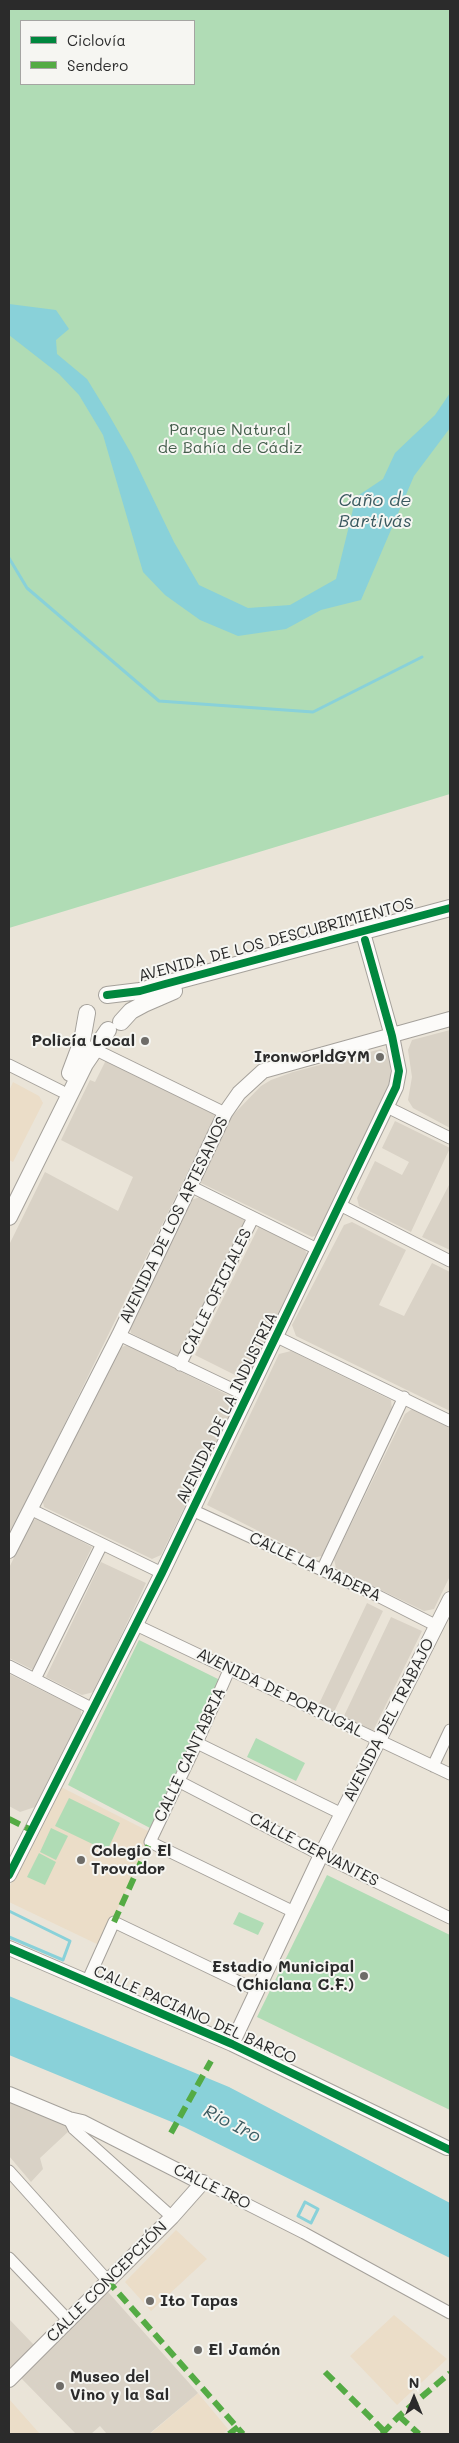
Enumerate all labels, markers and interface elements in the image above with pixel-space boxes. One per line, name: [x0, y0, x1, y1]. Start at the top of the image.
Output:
legend: [20, 20, 195, 85]
text: Ciclovía: [67, 30, 126, 50]
text: Sendero: [67, 55, 128, 75]
park label: Parque Natural de Bahía de Cádiz: [158, 420, 302, 458]
water label: Caño de Bartivás: [338, 489, 412, 532]
street label: AVENIDA DE LOS DESCUBRIMIENTOS: [136, 894, 416, 986]
place label: Policía Local: [31, 1031, 135, 1051]
marker: Policía Local: [139, 1035, 151, 1047]
place label: IronworldGYM: [254, 1047, 370, 1067]
marker: IronworldGYM: [374, 1051, 386, 1063]
street label: AVENIDA DE LOS ARTESANOS: [115, 1114, 233, 1326]
street label: CALLE OFICIALES: [178, 1226, 256, 1358]
street label: AVENIDA DE LA INDUSTRIA: [172, 1309, 282, 1507]
street label: CALLE LA MADERA: [246, 1528, 384, 1606]
street label: AVENIDA DEL TRABAJO: [339, 1635, 439, 1805]
street label: AVENIDA DE PORTUGAL: [194, 1644, 366, 1742]
street label: CALLE CANTABRIA: [150, 1685, 230, 1825]
street label: CALLE CERVANTES: [246, 1809, 382, 1891]
place label: Colegio El Trovador: [91, 1841, 171, 1879]
marker: Colegio El Trovador: [75, 1854, 87, 1866]
place label: Estadio Municipal (Chiclana C.F.): [212, 1957, 354, 1995]
street label: CALLE PACIANO DEL BARCO: [90, 1961, 300, 2069]
marker: Estadio Municipal (Chiclana C.F.): [358, 1970, 370, 1982]
water label: Rio Iro: [200, 2101, 264, 2147]
street label: CALLE IRO: [170, 2160, 254, 2214]
street label: CALLE CONCEPCIÓN: [43, 2218, 171, 2346]
place label: Ito Tapas: [160, 2291, 238, 2311]
marker: Ito Tapas: [144, 2295, 156, 2307]
place label: El Jamón: [208, 2340, 280, 2360]
marker: El Jamón: [192, 2344, 204, 2356]
place label: Museo del Vino y la Sal: [70, 2367, 169, 2405]
north arrow: [389, 2373, 439, 2423]
text: N: [409, 2373, 419, 2392]
marker: Museo del Vino y la Sal: [54, 2380, 66, 2392]

